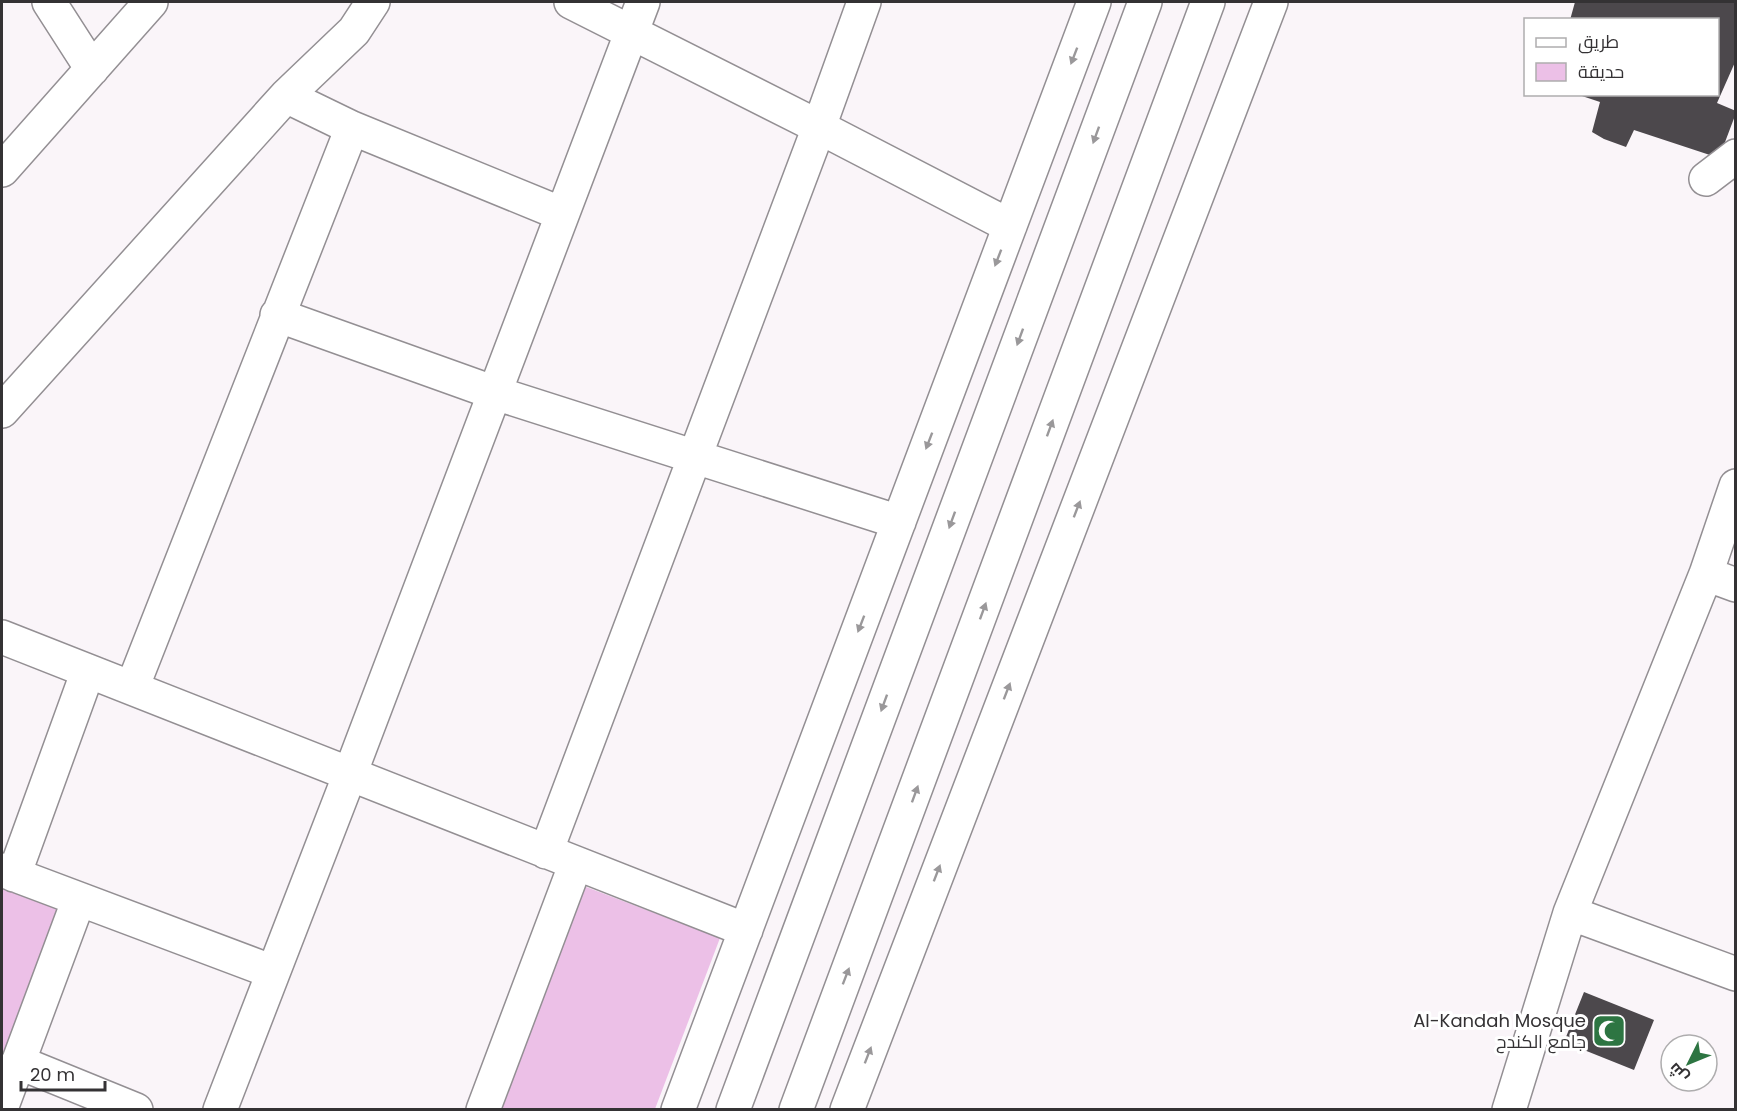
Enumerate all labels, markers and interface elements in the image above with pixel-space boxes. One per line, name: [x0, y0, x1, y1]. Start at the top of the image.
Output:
legend: [1524, 18, 1719, 96]
text: طريق: [1578, 29, 1619, 54]
one-way arrow: [1068, 47, 1078, 65]
text: حديقة: [1578, 59, 1624, 84]
one-way arrow: [1090, 126, 1100, 144]
one-way arrow: [992, 250, 1002, 268]
one-way arrow: [1015, 329, 1025, 347]
one-way arrow: [1046, 419, 1056, 437]
one-way arrow: [924, 432, 933, 450]
one-way arrow: [1072, 499, 1082, 517]
one-way arrow: [947, 511, 957, 529]
one-way arrow: [978, 602, 988, 620]
one-way arrow: [855, 615, 865, 633]
one-way arrow: [1002, 681, 1012, 699]
one-way arrow: [879, 694, 889, 712]
one-way arrow: [910, 785, 920, 803]
one-way arrow: [933, 864, 943, 882]
one-way arrow: [842, 967, 852, 985]
place label: Al-Kandah Mosque جامع الكندح: [1413, 1008, 1586, 1054]
mosque icon: Al-Kandah Mosque جامع الكندح: [1591, 1013, 1627, 1049]
north arrow: [1659, 1033, 1719, 1093]
one-way arrow: [863, 1046, 873, 1064]
scale bar: [21, 1054, 105, 1092]
text: ش: [1663, 1058, 1694, 1088]
text: 20 m: [30, 1062, 75, 1087]

